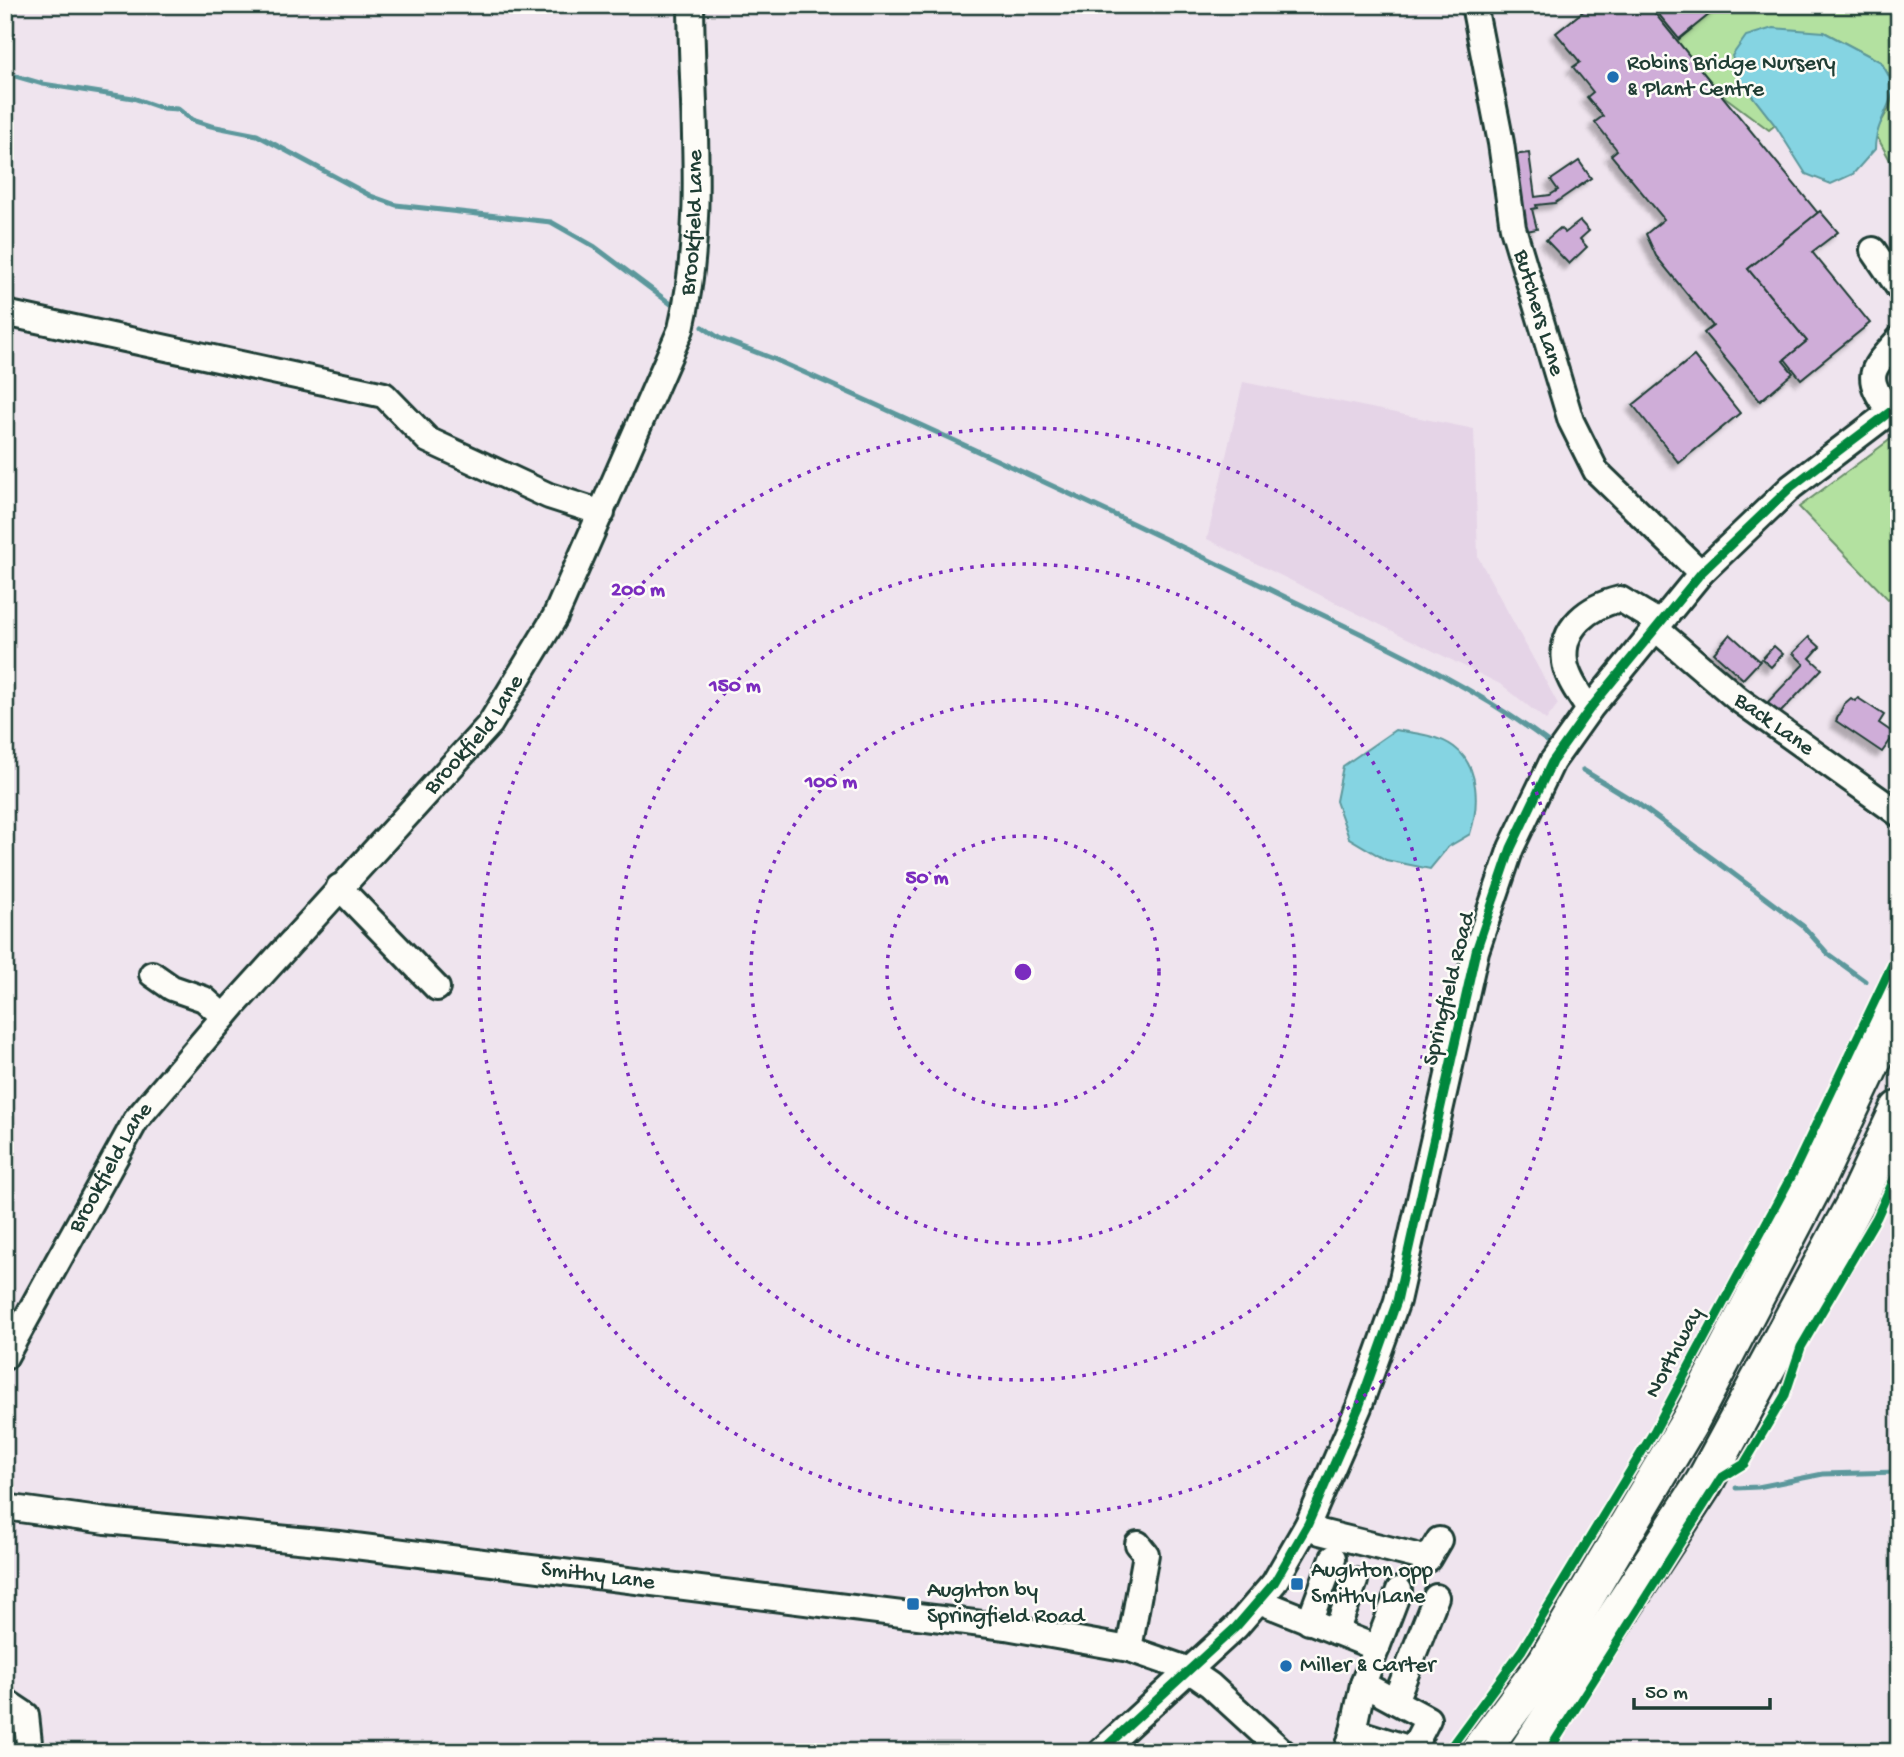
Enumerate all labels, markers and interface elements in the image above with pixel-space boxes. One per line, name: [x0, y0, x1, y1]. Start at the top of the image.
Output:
place label: Robins Bridge Nursery & Plant Centre: [1627, 51, 1835, 104]
marker: Robins Bridge Nursery & Plant Centre: [1605, 69, 1621, 85]
street label: Brookfield Lane: [674, 148, 709, 298]
street label: Butchers Lane: [1507, 246, 1570, 380]
text: 200 m: [611, 579, 665, 604]
street label: Brookfield Lane: [418, 669, 531, 801]
text: 150 m: [708, 675, 761, 700]
street label: Back Lane: [1728, 686, 1820, 763]
text: 100 m: [804, 771, 857, 796]
text: 50 m: [906, 867, 949, 892]
street label: Springfield Road: [1418, 908, 1482, 1069]
centre of rings: [1011, 960, 1035, 984]
street label: Brookfield Lane: [62, 1096, 159, 1238]
street label: Northway: [1640, 1303, 1710, 1403]
street label: Smithy Lane: [539, 1556, 658, 1597]
place label: Aughton opp Smithy Lane: [1311, 1558, 1433, 1611]
marker: Aughton opp Smithy Lane: [1289, 1576, 1305, 1592]
place label: Aughton by Springfield Road: [927, 1578, 1086, 1631]
marker: Aughton by Springfield Road: [905, 1596, 921, 1612]
place label: Miller & Carter: [1300, 1653, 1437, 1680]
marker: Miller & Carter: [1278, 1658, 1294, 1674]
scale bar: [1634, 1666, 1771, 1710]
text: 50 m: [1645, 1682, 1688, 1707]

